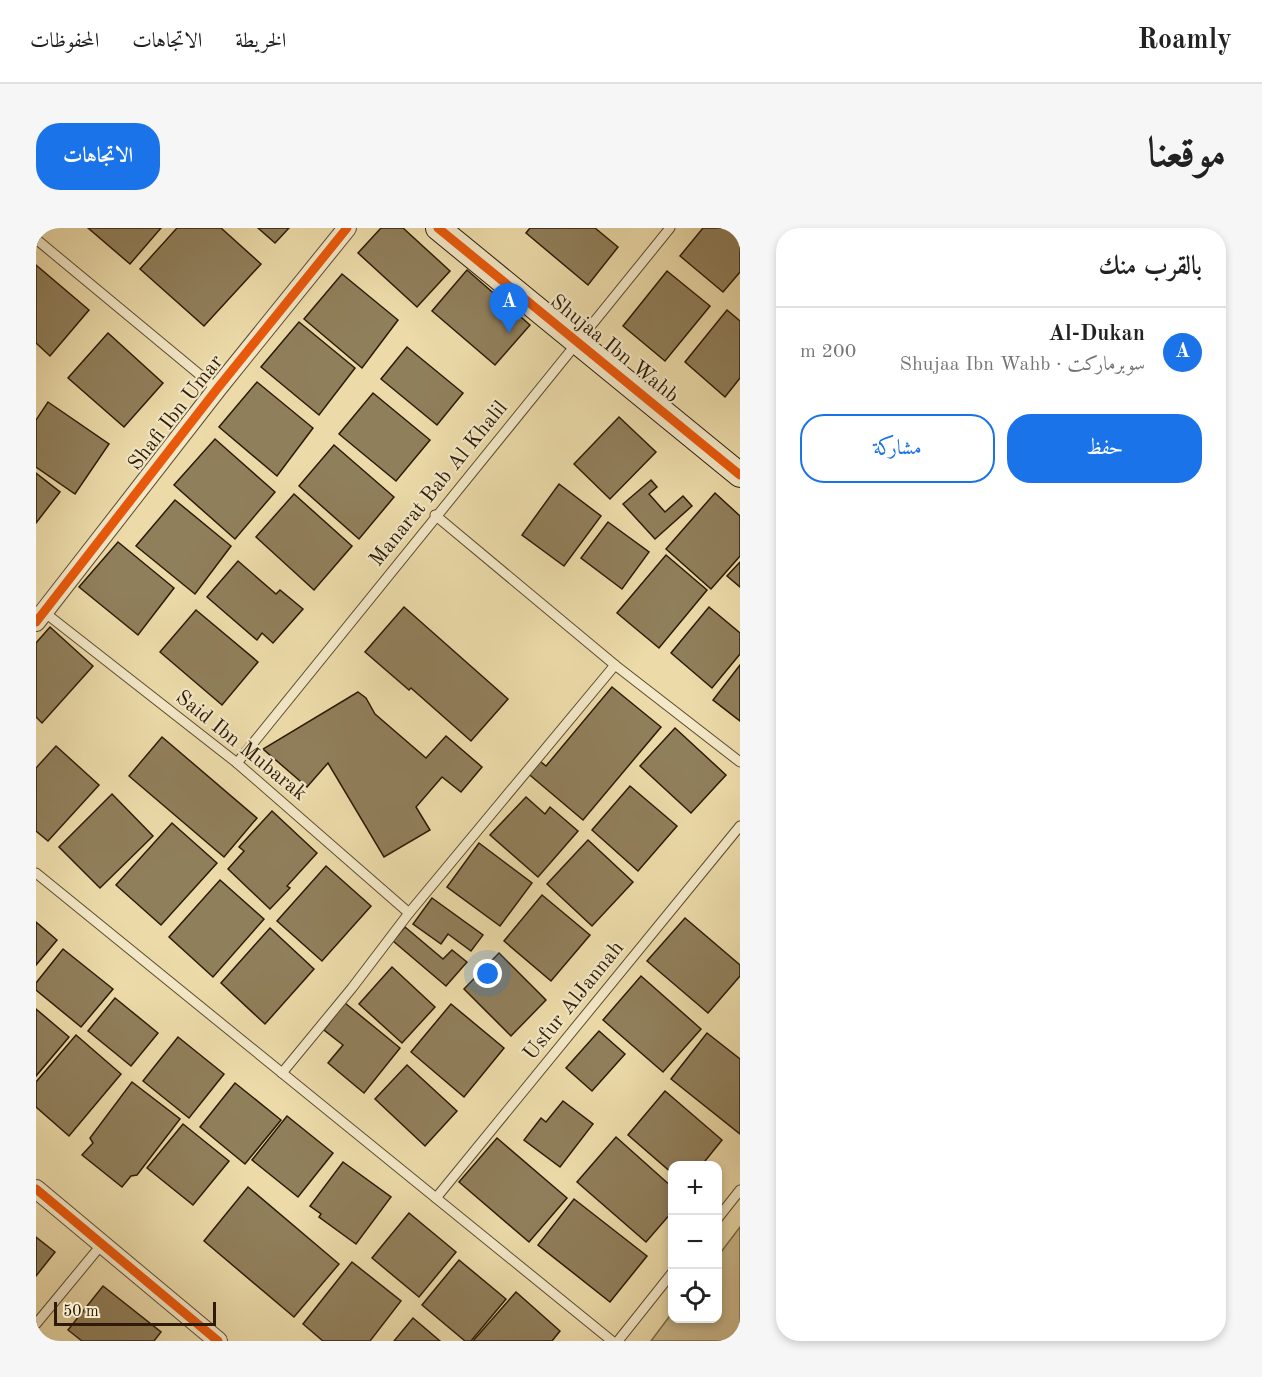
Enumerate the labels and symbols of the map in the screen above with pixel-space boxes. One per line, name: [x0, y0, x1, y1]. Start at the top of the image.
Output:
pin: A: [490, 284, 528, 333]
street label: Shujaa Ibn Wahb: [546, 291, 682, 407]
street label: Shafi Ibn Umar: [125, 351, 228, 475]
street label: Manarat Bab Al Khalil: [366, 397, 512, 571]
street label: Said Ibn Mubarak: [171, 687, 311, 805]
street label: Usfur AlJannah: [520, 938, 628, 1064]
your location: [473, 959, 502, 988]
scale bar: [54, 1299, 216, 1326]

